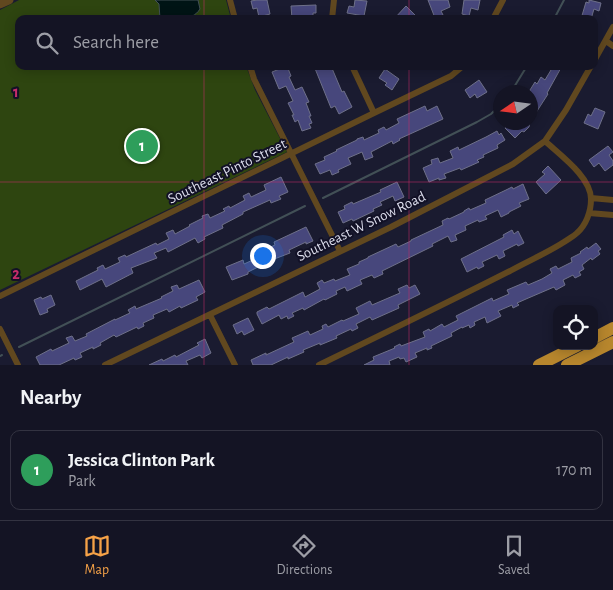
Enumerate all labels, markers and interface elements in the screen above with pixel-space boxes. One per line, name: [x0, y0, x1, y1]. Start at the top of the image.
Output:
search box: [15, 15, 598, 70]
icon: search: [33, 29, 61, 57]
text: Search here: [73, 33, 159, 52]
text: 1: [13, 84, 19, 100]
north arrow: [493, 85, 538, 130]
pin: 1: [126, 127, 158, 165]
street label: Southeast Pinto Street: [166, 136, 289, 207]
street label: Southeast W Snow Road: [294, 189, 428, 264]
your location: [250, 243, 276, 269]
text: 2: [12, 266, 20, 282]
map controls: [553, 305, 598, 350]
button: locate: [553, 305, 598, 350]
text: Nearby: [20, 387, 81, 408]
text: Jessica Clinton Park: [68, 451, 215, 470]
text: 1: [34, 462, 40, 478]
text: 170 m: [556, 462, 592, 478]
text: Park: [68, 473, 96, 489]
tab: Map: [83, 532, 111, 579]
tab: Directions: [277, 532, 332, 579]
tab: Saved: [498, 532, 530, 579]

